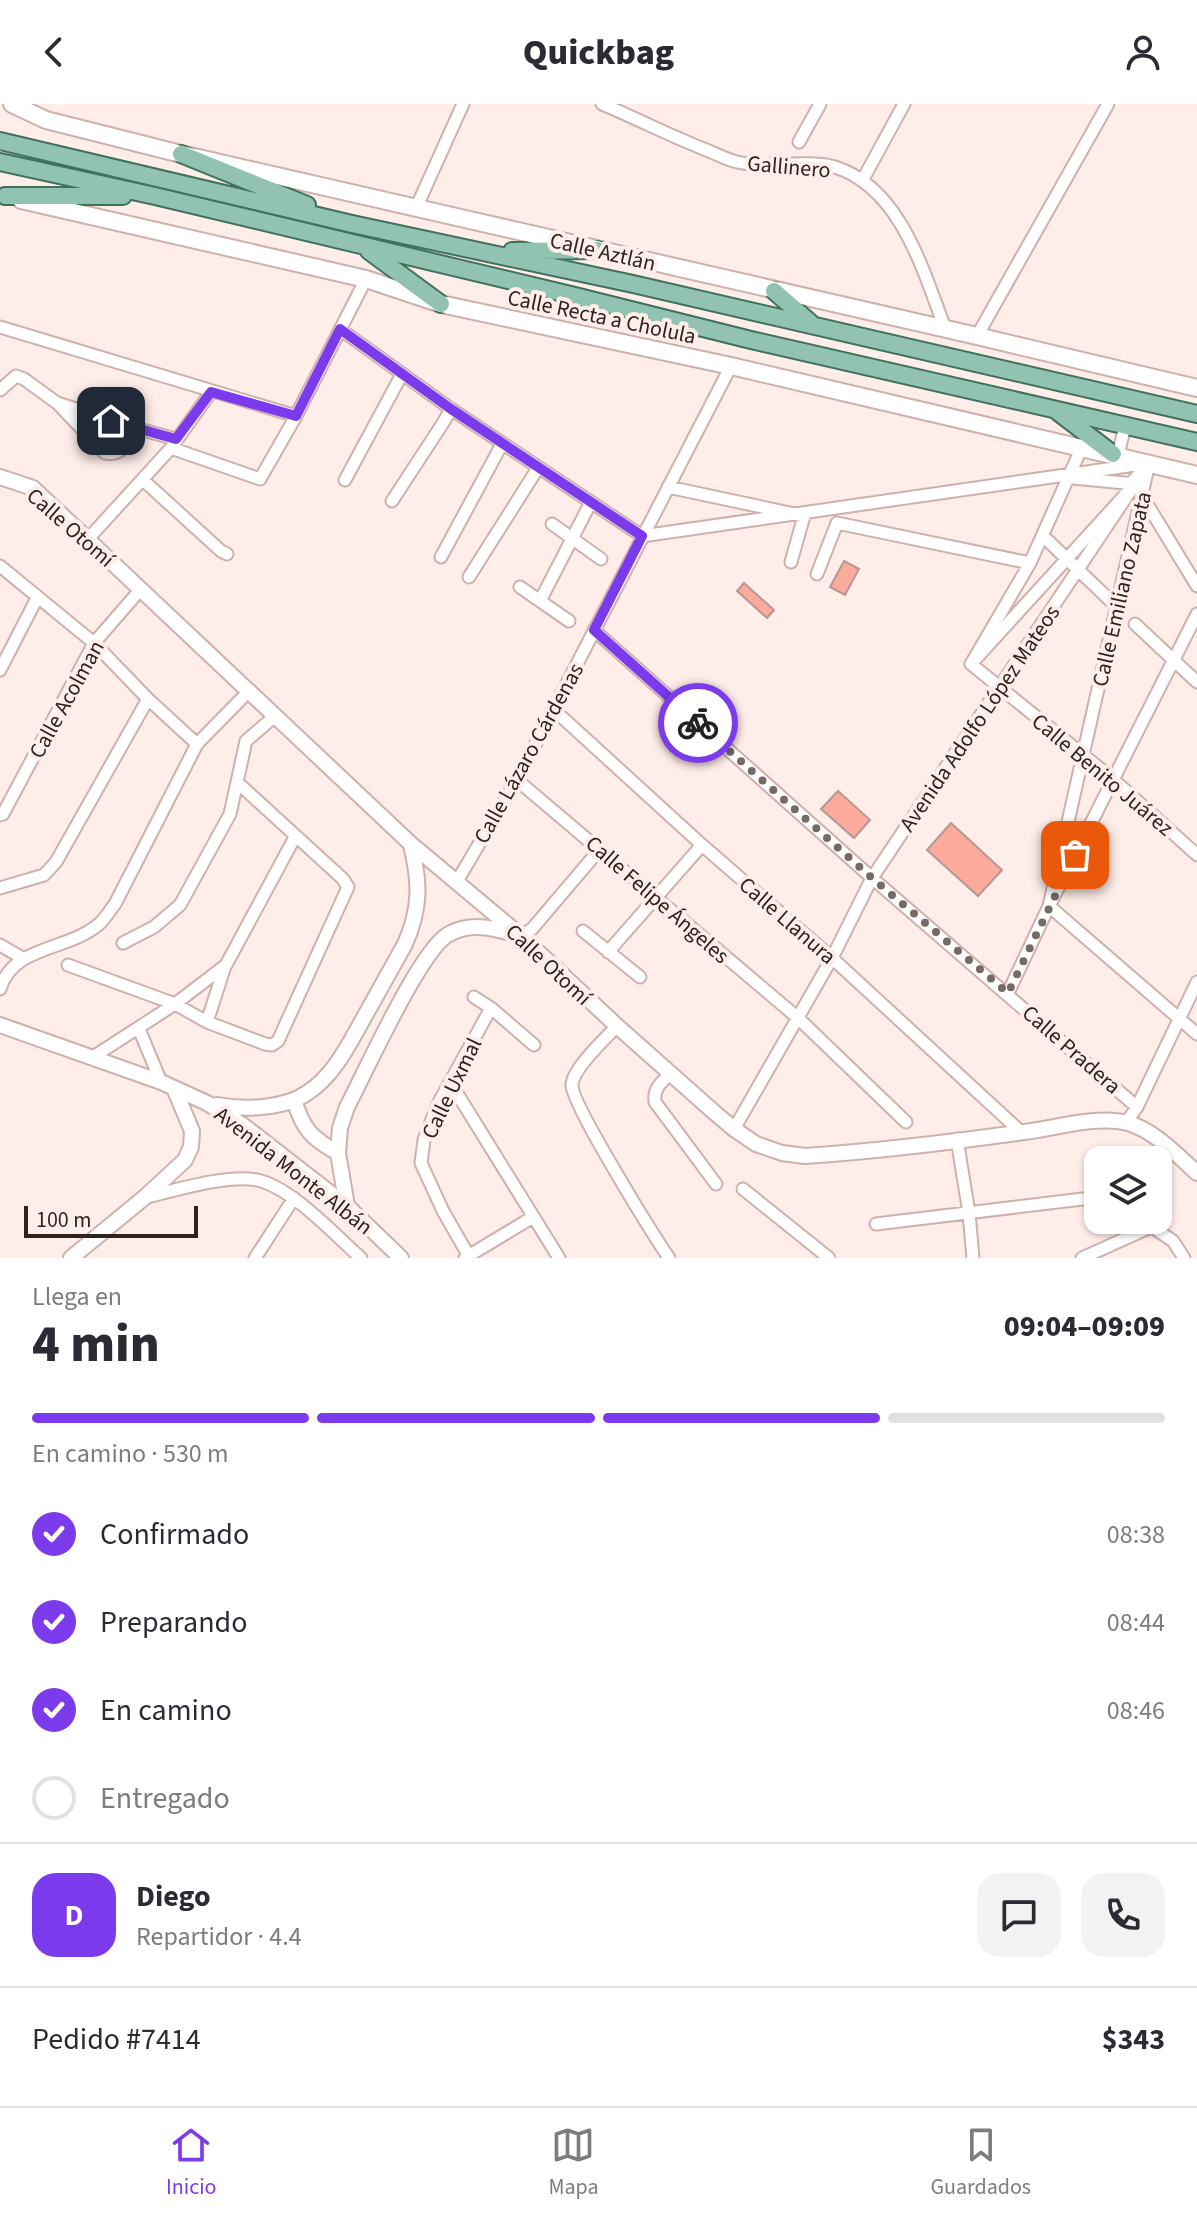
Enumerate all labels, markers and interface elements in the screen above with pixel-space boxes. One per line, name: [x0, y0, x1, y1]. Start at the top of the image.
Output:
text: Quickbag: [523, 27, 674, 78]
icon: back: [32, 30, 76, 74]
icon: person: [1121, 30, 1165, 74]
street label: Gallinero: [746, 147, 832, 187]
street label: Calle Aztlán: [547, 224, 659, 280]
street label: Calle Recta a Cholula: [505, 281, 699, 353]
pin: [77, 387, 145, 455]
icon: home: [89, 399, 133, 443]
street label: Calle Otomí: [19, 480, 122, 575]
street label: Calle Emiliano Zapata: [1084, 489, 1160, 690]
street label: Avenida Adolfo López Mateos: [892, 599, 1068, 838]
street label: Calle Acolman: [21, 635, 113, 764]
street label: Calle Lázaro Cárdenas: [466, 657, 592, 850]
courier: [658, 683, 738, 763]
icon: bike: [676, 701, 720, 745]
street label: Calle Benito Juárez: [1025, 706, 1180, 844]
pin: [1041, 821, 1109, 889]
street label: Calle Felipe Ángeles: [578, 828, 736, 971]
icon: bag: [1053, 833, 1097, 877]
street label: Calle Llanura: [732, 869, 843, 972]
street label: Calle Otomí: [498, 916, 599, 1013]
street label: Calle Pradera: [1015, 998, 1128, 1102]
street label: Calle Uxmal: [414, 1032, 490, 1144]
street label: Avenida Monte Albán: [207, 1099, 379, 1243]
map controls: [1084, 1146, 1172, 1234]
button: layers: [1084, 1146, 1172, 1234]
scale bar: [24, 1202, 198, 1238]
text: 100 m: [36, 1204, 91, 1236]
text: Llega en: [32, 1278, 122, 1315]
text: 09:04–09:09: [1004, 1305, 1165, 1348]
text: 4 min: [32, 1308, 160, 1382]
text: En camino · 530 m: [32, 1435, 228, 1472]
icon: check: [32, 1512, 76, 1556]
text: Confirmado: [100, 1513, 249, 1556]
text: 08:38: [1107, 1516, 1165, 1553]
icon: check: [32, 1600, 76, 1644]
text: Preparando: [100, 1601, 247, 1644]
text: 08:44: [1107, 1604, 1165, 1641]
icon: check: [32, 1688, 76, 1732]
text: En camino: [100, 1689, 232, 1732]
text: 08:46: [1107, 1692, 1165, 1729]
text: Entregado: [100, 1777, 230, 1820]
button: chat: [977, 1873, 1061, 1957]
button: phone: [1081, 1873, 1165, 1957]
text: Diego: [136, 1875, 211, 1918]
text: D: [64, 1894, 84, 1937]
text: Repartidor · 4.4: [136, 1918, 302, 1955]
text: Pedido #7414: [32, 2018, 201, 2061]
text: $343: [1102, 2018, 1165, 2061]
tab: Inicio: [166, 2123, 217, 2203]
tab: Mapa: [548, 2123, 599, 2203]
tab: Guardados: [930, 2123, 1031, 2203]

